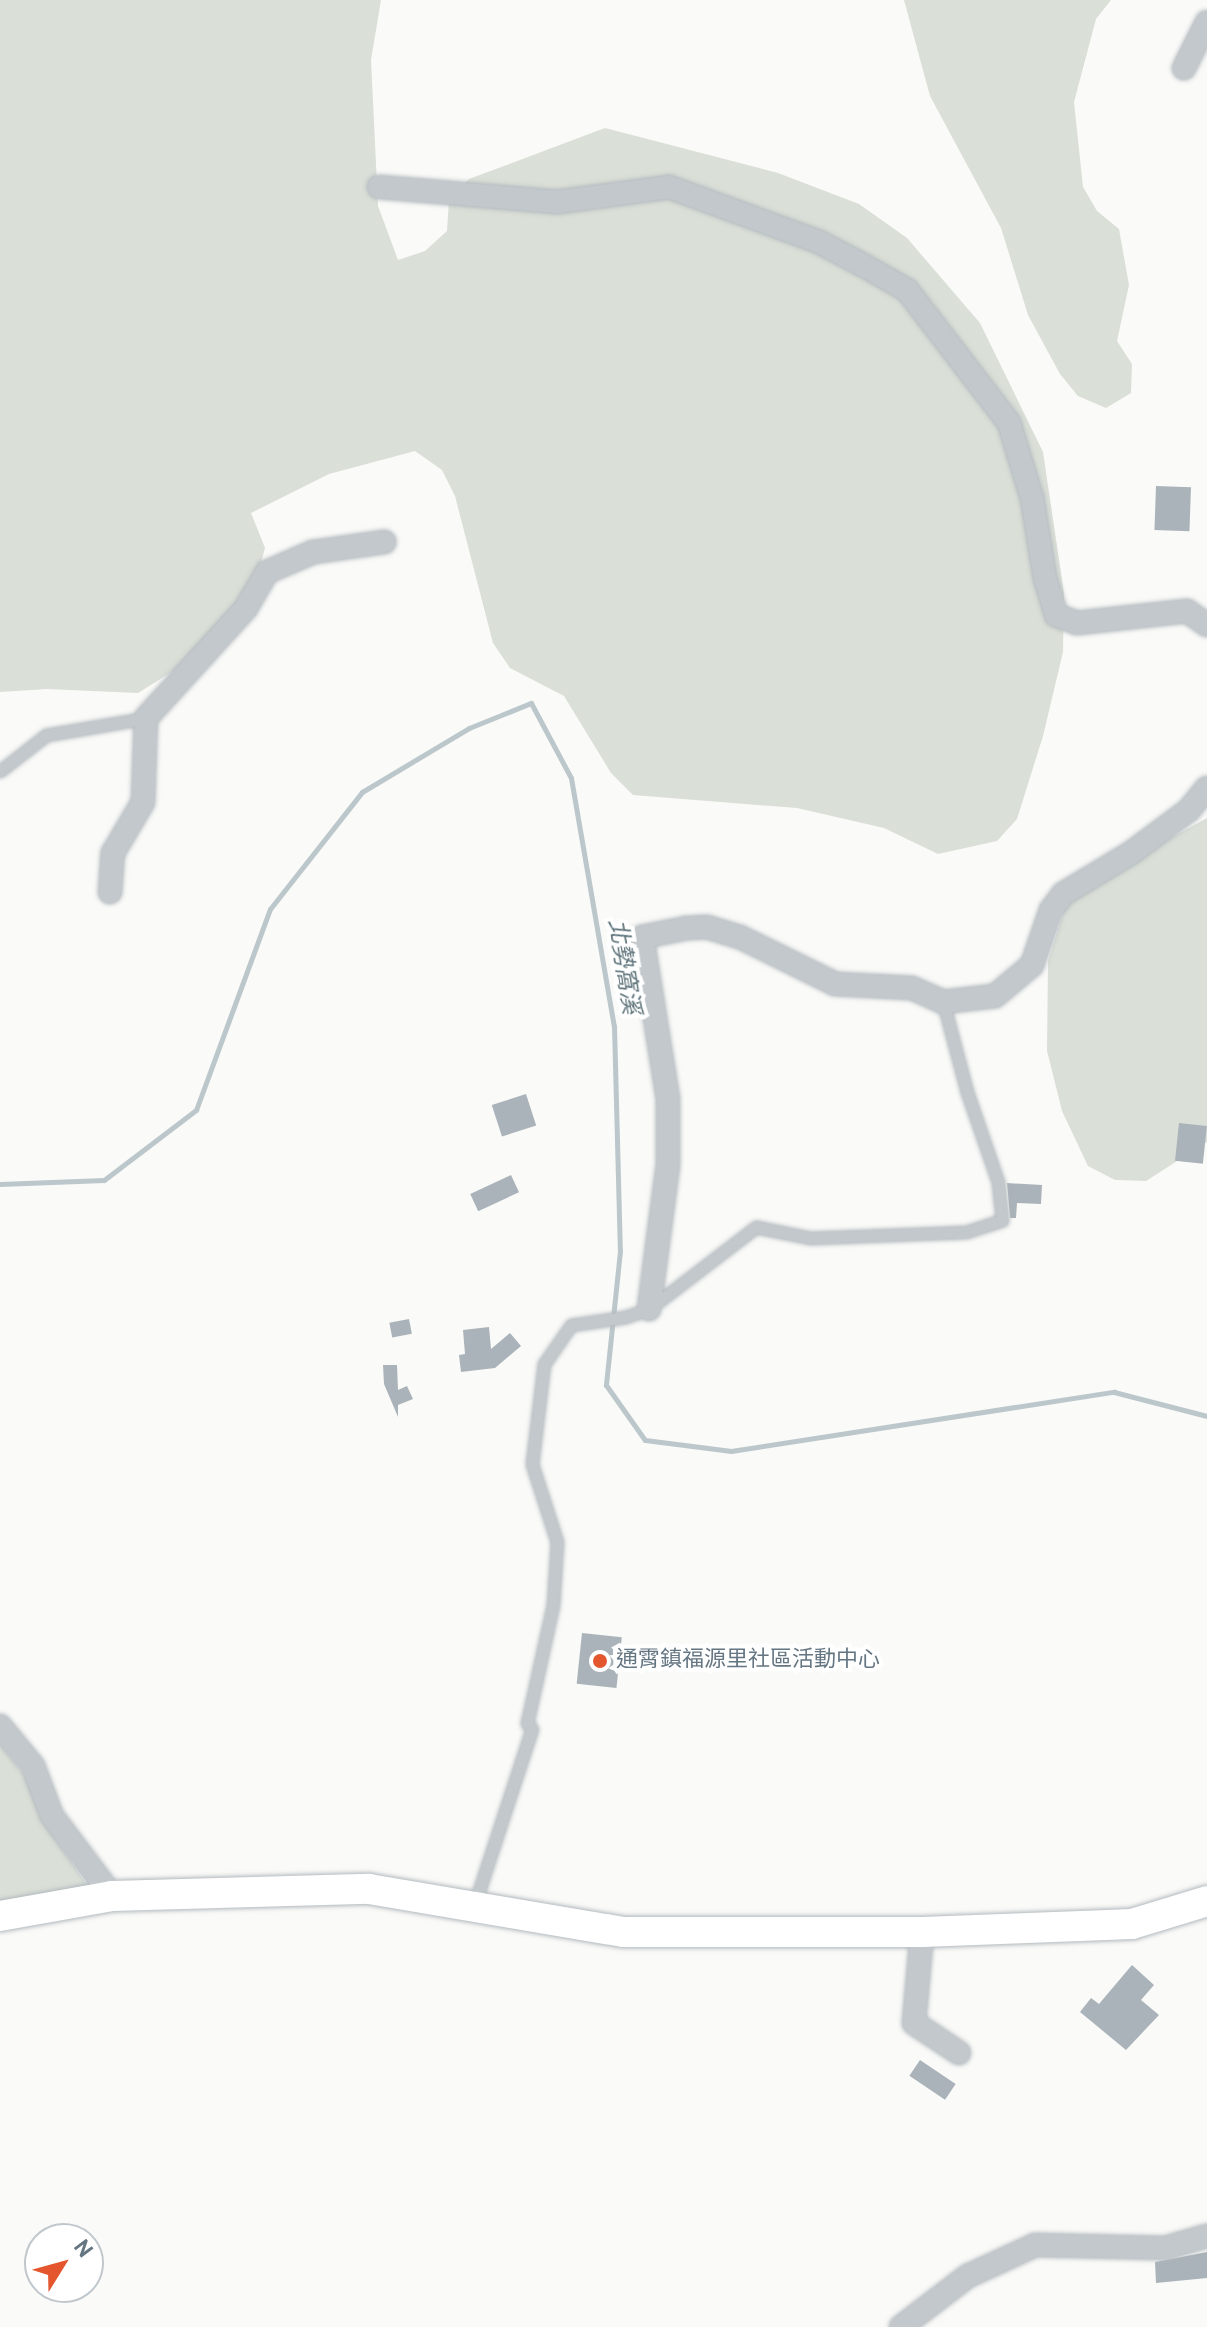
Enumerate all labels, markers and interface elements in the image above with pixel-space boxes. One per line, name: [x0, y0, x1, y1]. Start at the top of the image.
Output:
water label: 北勢窩溪: [600, 917, 644, 1017]
place label: 通霄鎮福源里社區活動中心: [616, 1648, 880, 1674]
marker: 通霄鎮福源里社區活動中心: [591, 1652, 609, 1670]
north arrow: [24, 2223, 104, 2303]
text: N: [66, 2235, 97, 2264]

